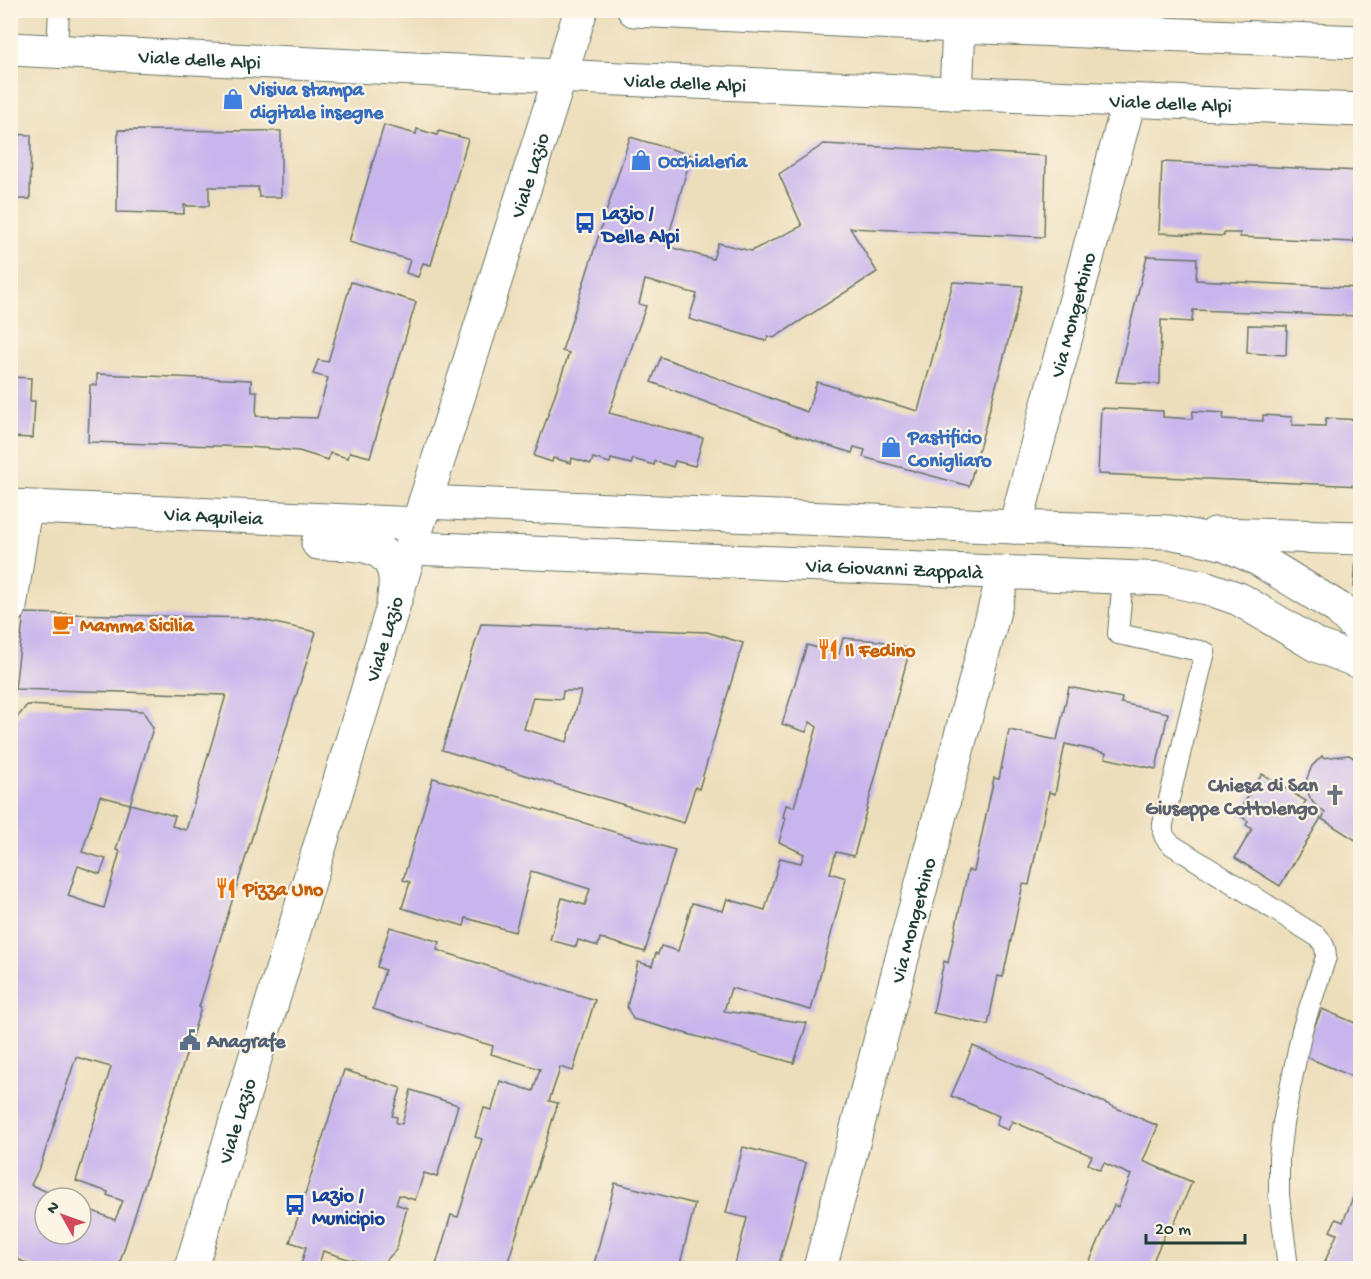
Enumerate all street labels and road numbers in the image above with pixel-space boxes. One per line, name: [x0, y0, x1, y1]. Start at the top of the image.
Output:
street label: Viale delle Alpi: [137, 47, 261, 76]
street label: Viale delle Alpi: [622, 71, 747, 99]
street label: Viale delle Alpi: [1108, 91, 1232, 120]
street label: Viale Lazio: [507, 131, 556, 222]
street label: Via Mongerbino: [1047, 250, 1103, 382]
street label: Via Aquileia: [163, 505, 265, 532]
street label: Via Giovanni Zappalà: [804, 556, 984, 587]
street label: Viale Lazio: [362, 594, 410, 686]
street label: Via Mongerbino: [888, 856, 943, 987]
street label: Viale Lazio: [215, 1076, 263, 1168]

